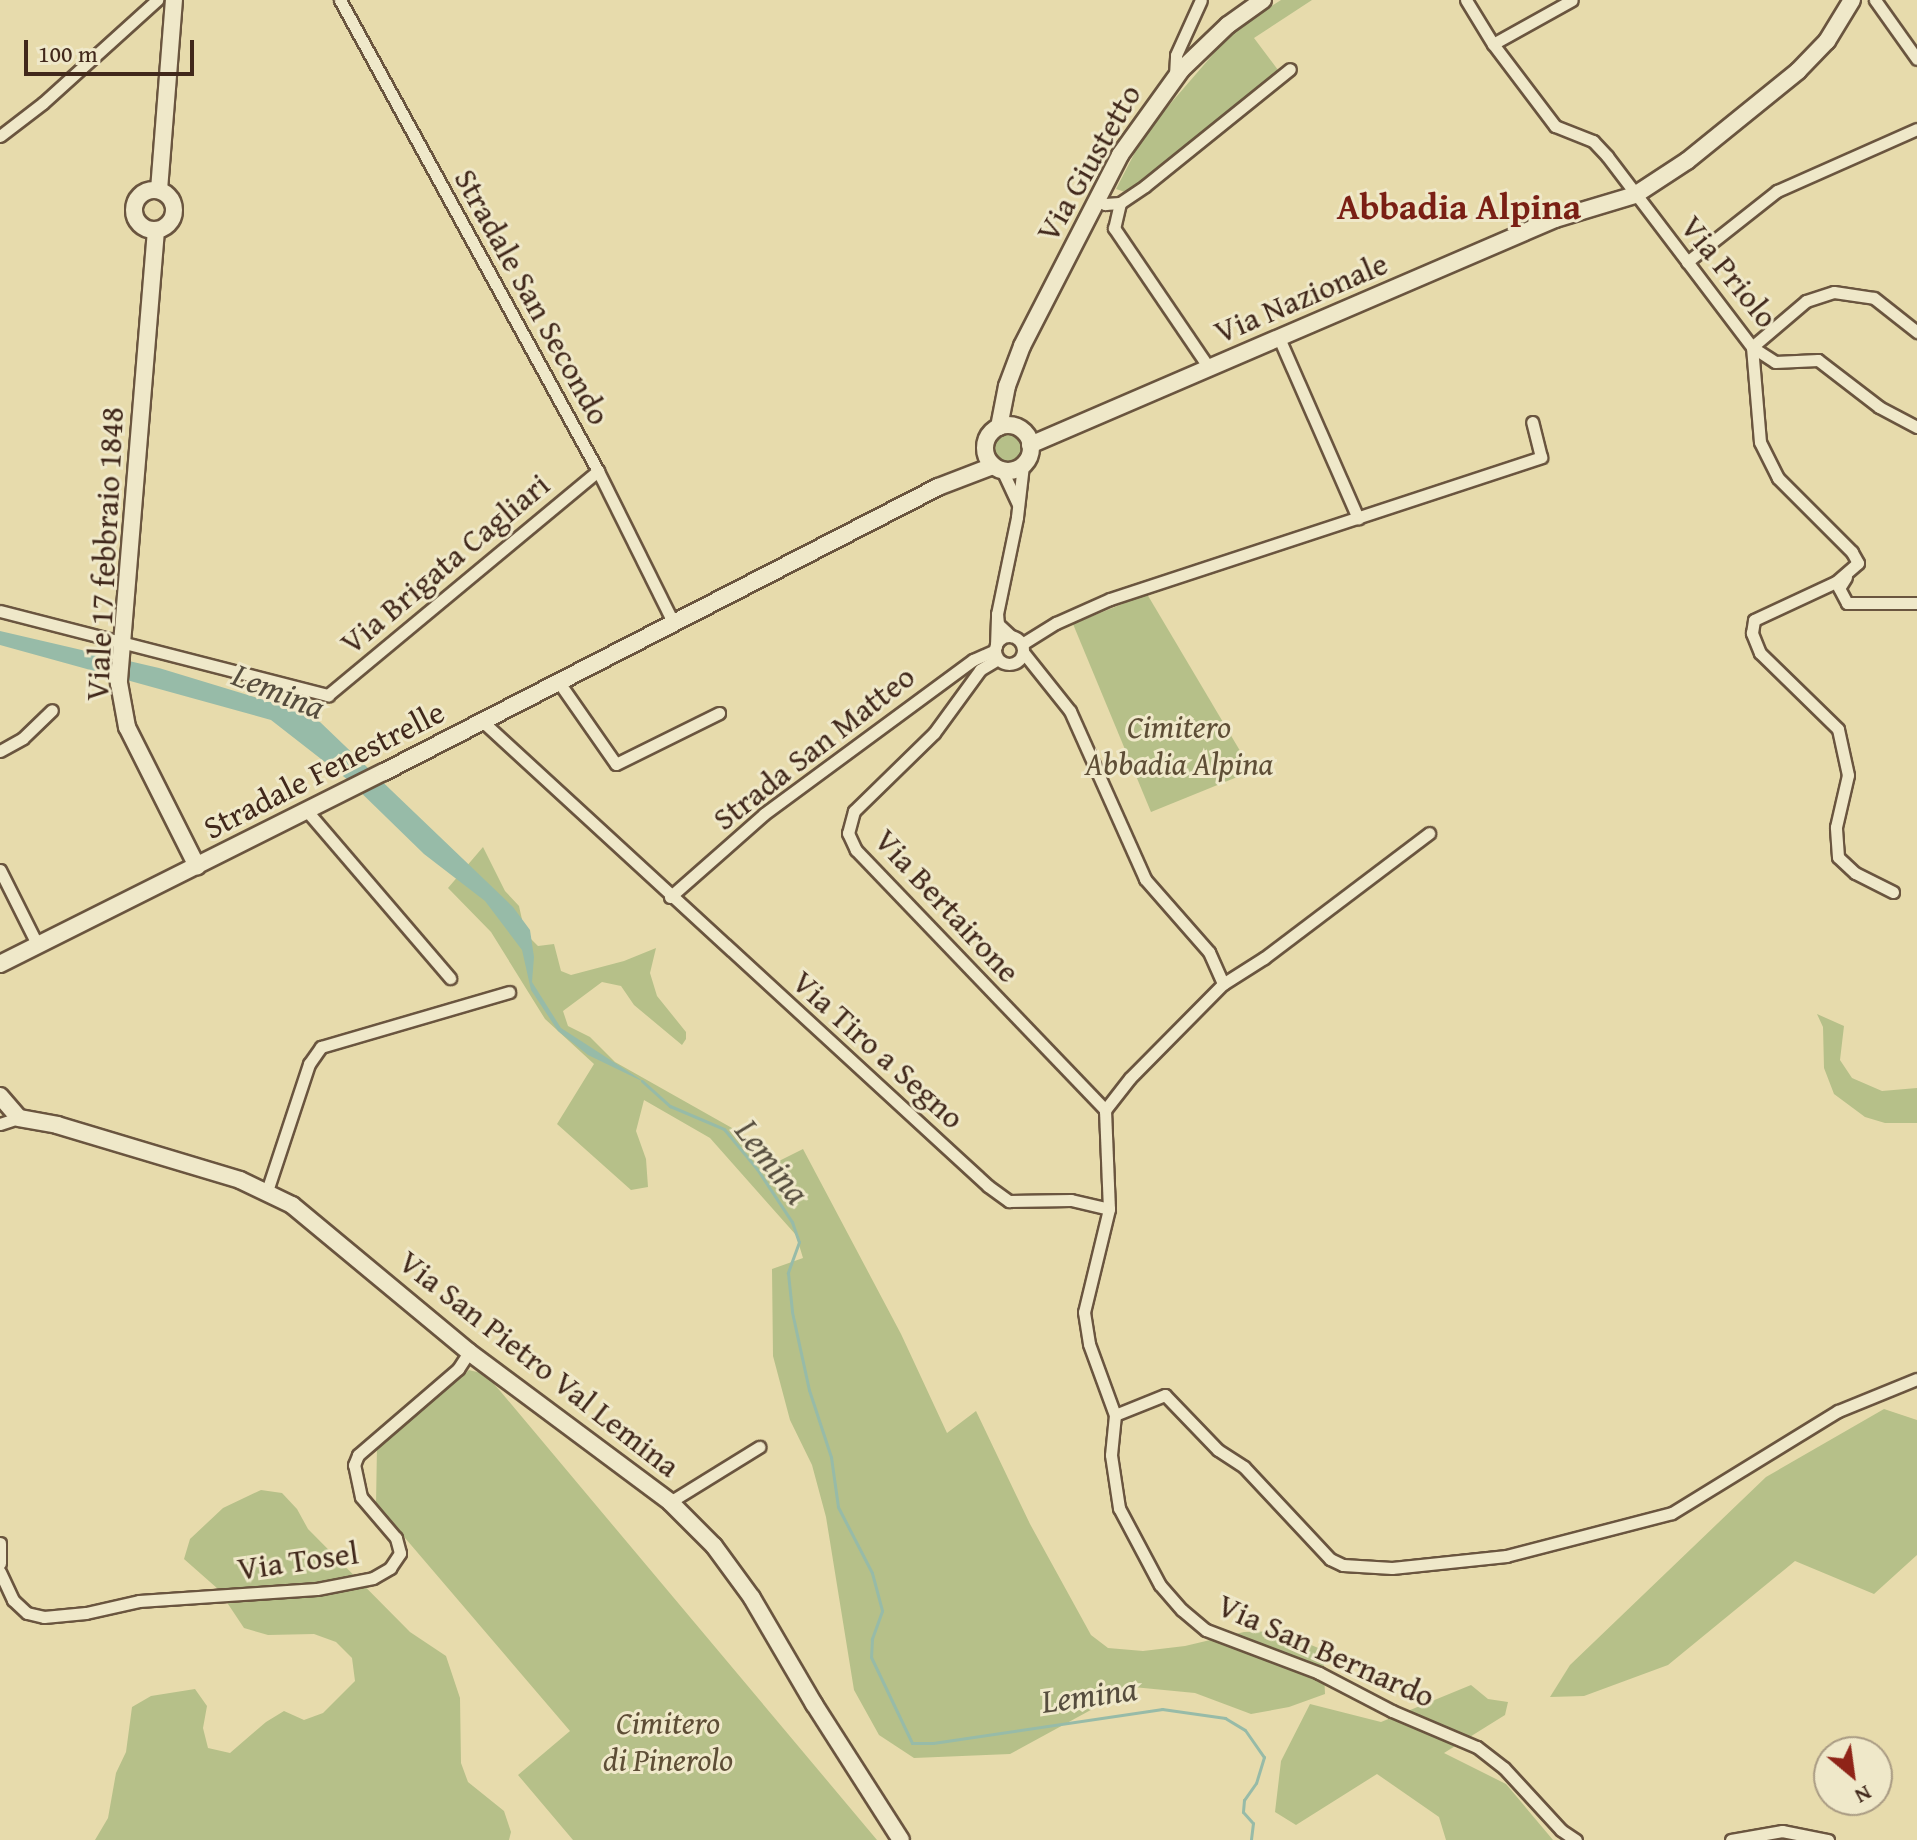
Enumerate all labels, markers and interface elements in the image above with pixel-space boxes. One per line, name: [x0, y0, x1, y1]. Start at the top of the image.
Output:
scale bar: [28, 24, 198, 74]
text: 100 m: [38, 36, 98, 71]
street label: Via Giustetto: [1029, 78, 1149, 248]
street label: Stradale San Secondo: [446, 162, 618, 432]
district label: Abbadia Alpina: [1337, 184, 1581, 228]
street label: Via Priolo: [1672, 208, 1786, 336]
street label: Via Nazionale: [1209, 244, 1393, 352]
street label: Viale 17 febbraio 1848: [78, 406, 132, 702]
street label: Via Brigata Cagliari: [333, 466, 557, 662]
water label: Lemina: [227, 653, 331, 727]
street label: Strada San Matteo: [706, 657, 922, 839]
street label: Stradale Fenestrelle: [197, 693, 451, 847]
park label: Cimitero Abbadia Alpina: [1085, 709, 1273, 784]
street label: Via Bertairone: [866, 821, 1028, 991]
street label: Via Tiro a Segno: [784, 963, 972, 1137]
water label: Lemina: [727, 1111, 819, 1211]
street label: Via San Pietro Val Lemina: [391, 1243, 687, 1485]
street label: Via Tosel: [235, 1534, 361, 1588]
street label: Via San Bernardo: [1211, 1586, 1441, 1716]
water label: Lemina: [1039, 1667, 1139, 1721]
park label: Cimitero di Pinerolo: [603, 1705, 733, 1780]
north arrow: [1813, 1736, 1893, 1816]
text: N: [1849, 1778, 1878, 1813]

